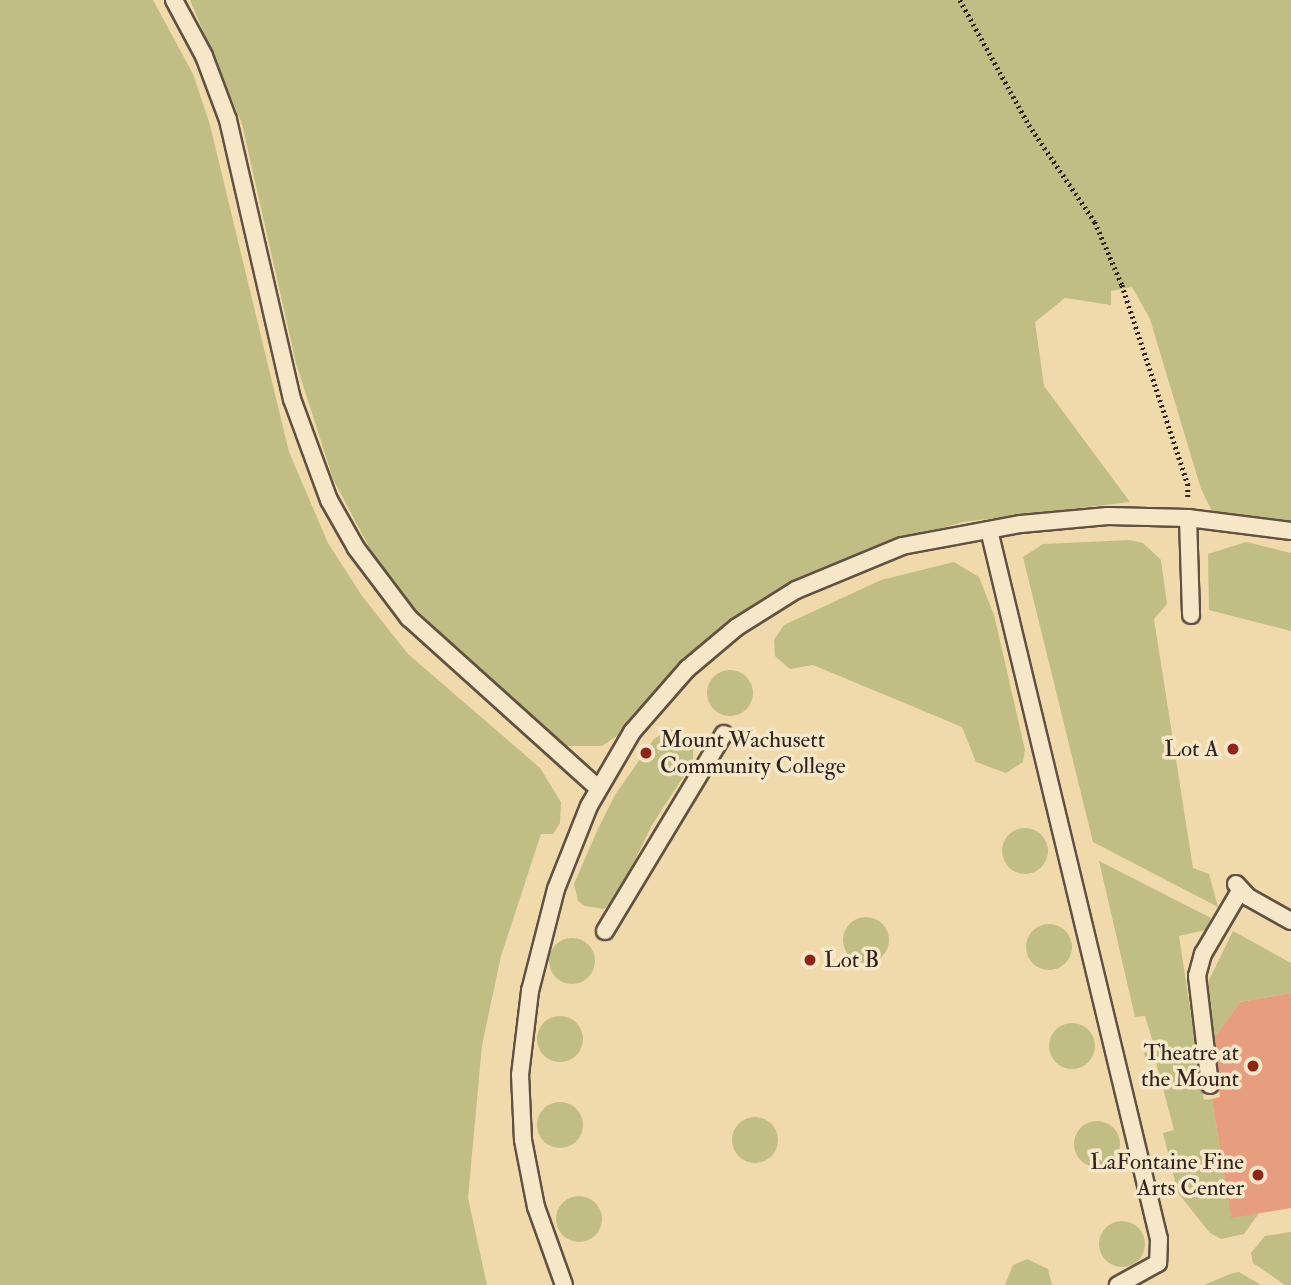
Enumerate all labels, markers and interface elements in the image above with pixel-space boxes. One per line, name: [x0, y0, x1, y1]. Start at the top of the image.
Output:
place label: Mount Wachusett Community College: [660, 726, 846, 780]
place label: Lot A: [1164, 735, 1219, 763]
marker: Lot A: [1225, 741, 1241, 757]
marker: Mount Wachusett Community College: [638, 745, 654, 761]
place label: Lot B: [824, 946, 879, 974]
marker: Lot B: [802, 952, 818, 968]
place label: Theatre at the Mount: [1141, 1039, 1239, 1093]
marker: Theatre at the Mount: [1245, 1058, 1261, 1074]
place label: LaFontaine Fine Arts Center: [1090, 1148, 1244, 1202]
marker: LaFontaine Fine Arts Center: [1250, 1167, 1266, 1183]

